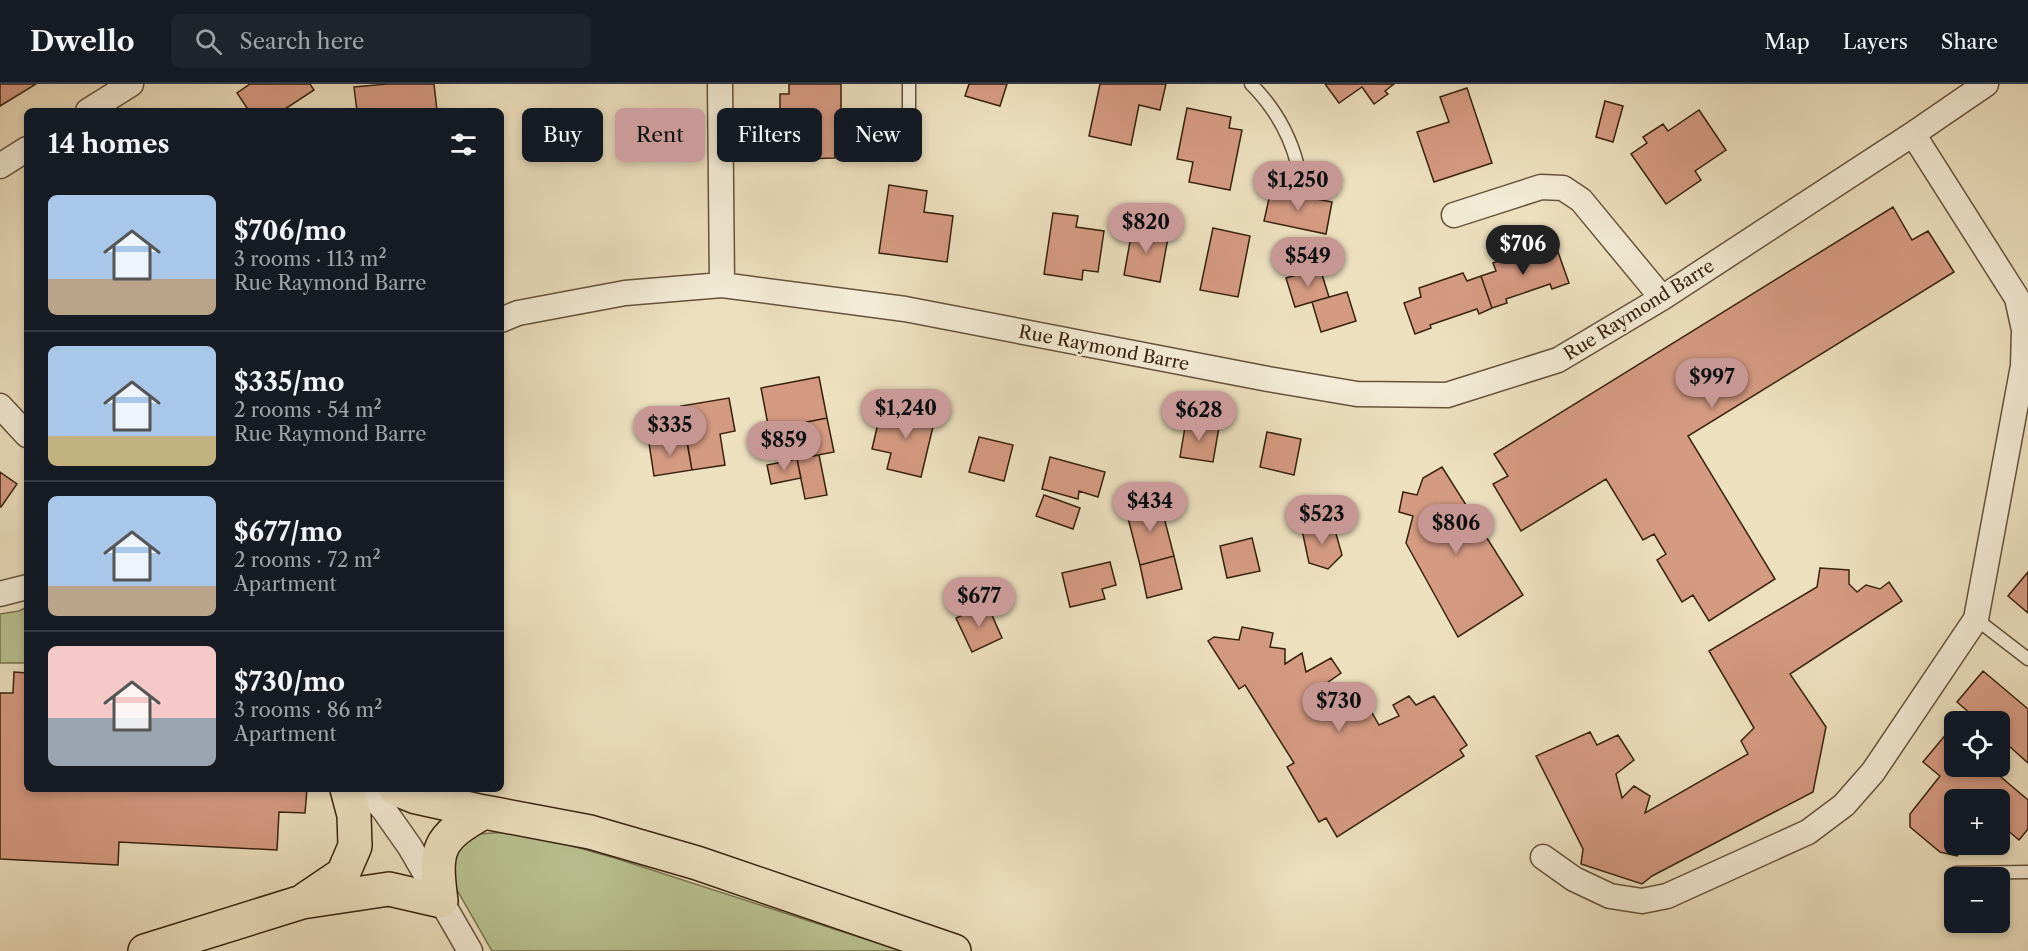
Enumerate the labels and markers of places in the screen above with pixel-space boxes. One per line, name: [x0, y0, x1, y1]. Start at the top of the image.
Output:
pin: $1,250: [1249, 161, 1347, 212]
pin: $820: [1110, 203, 1182, 254]
pin: $706: [1487, 225, 1559, 276]
pin: $549: [1272, 237, 1344, 288]
pin: $997: [1676, 358, 1748, 409]
pin: $1,240: [857, 389, 955, 440]
pin: $628: [1163, 391, 1235, 442]
pin: $335: [634, 406, 706, 457]
pin: $859: [748, 421, 820, 472]
pin: $434: [1114, 482, 1186, 533]
pin: $523: [1286, 495, 1358, 546]
pin: $806: [1420, 504, 1492, 555]
pin: $677: [943, 577, 1015, 628]
pin: $730: [1303, 682, 1375, 733]

